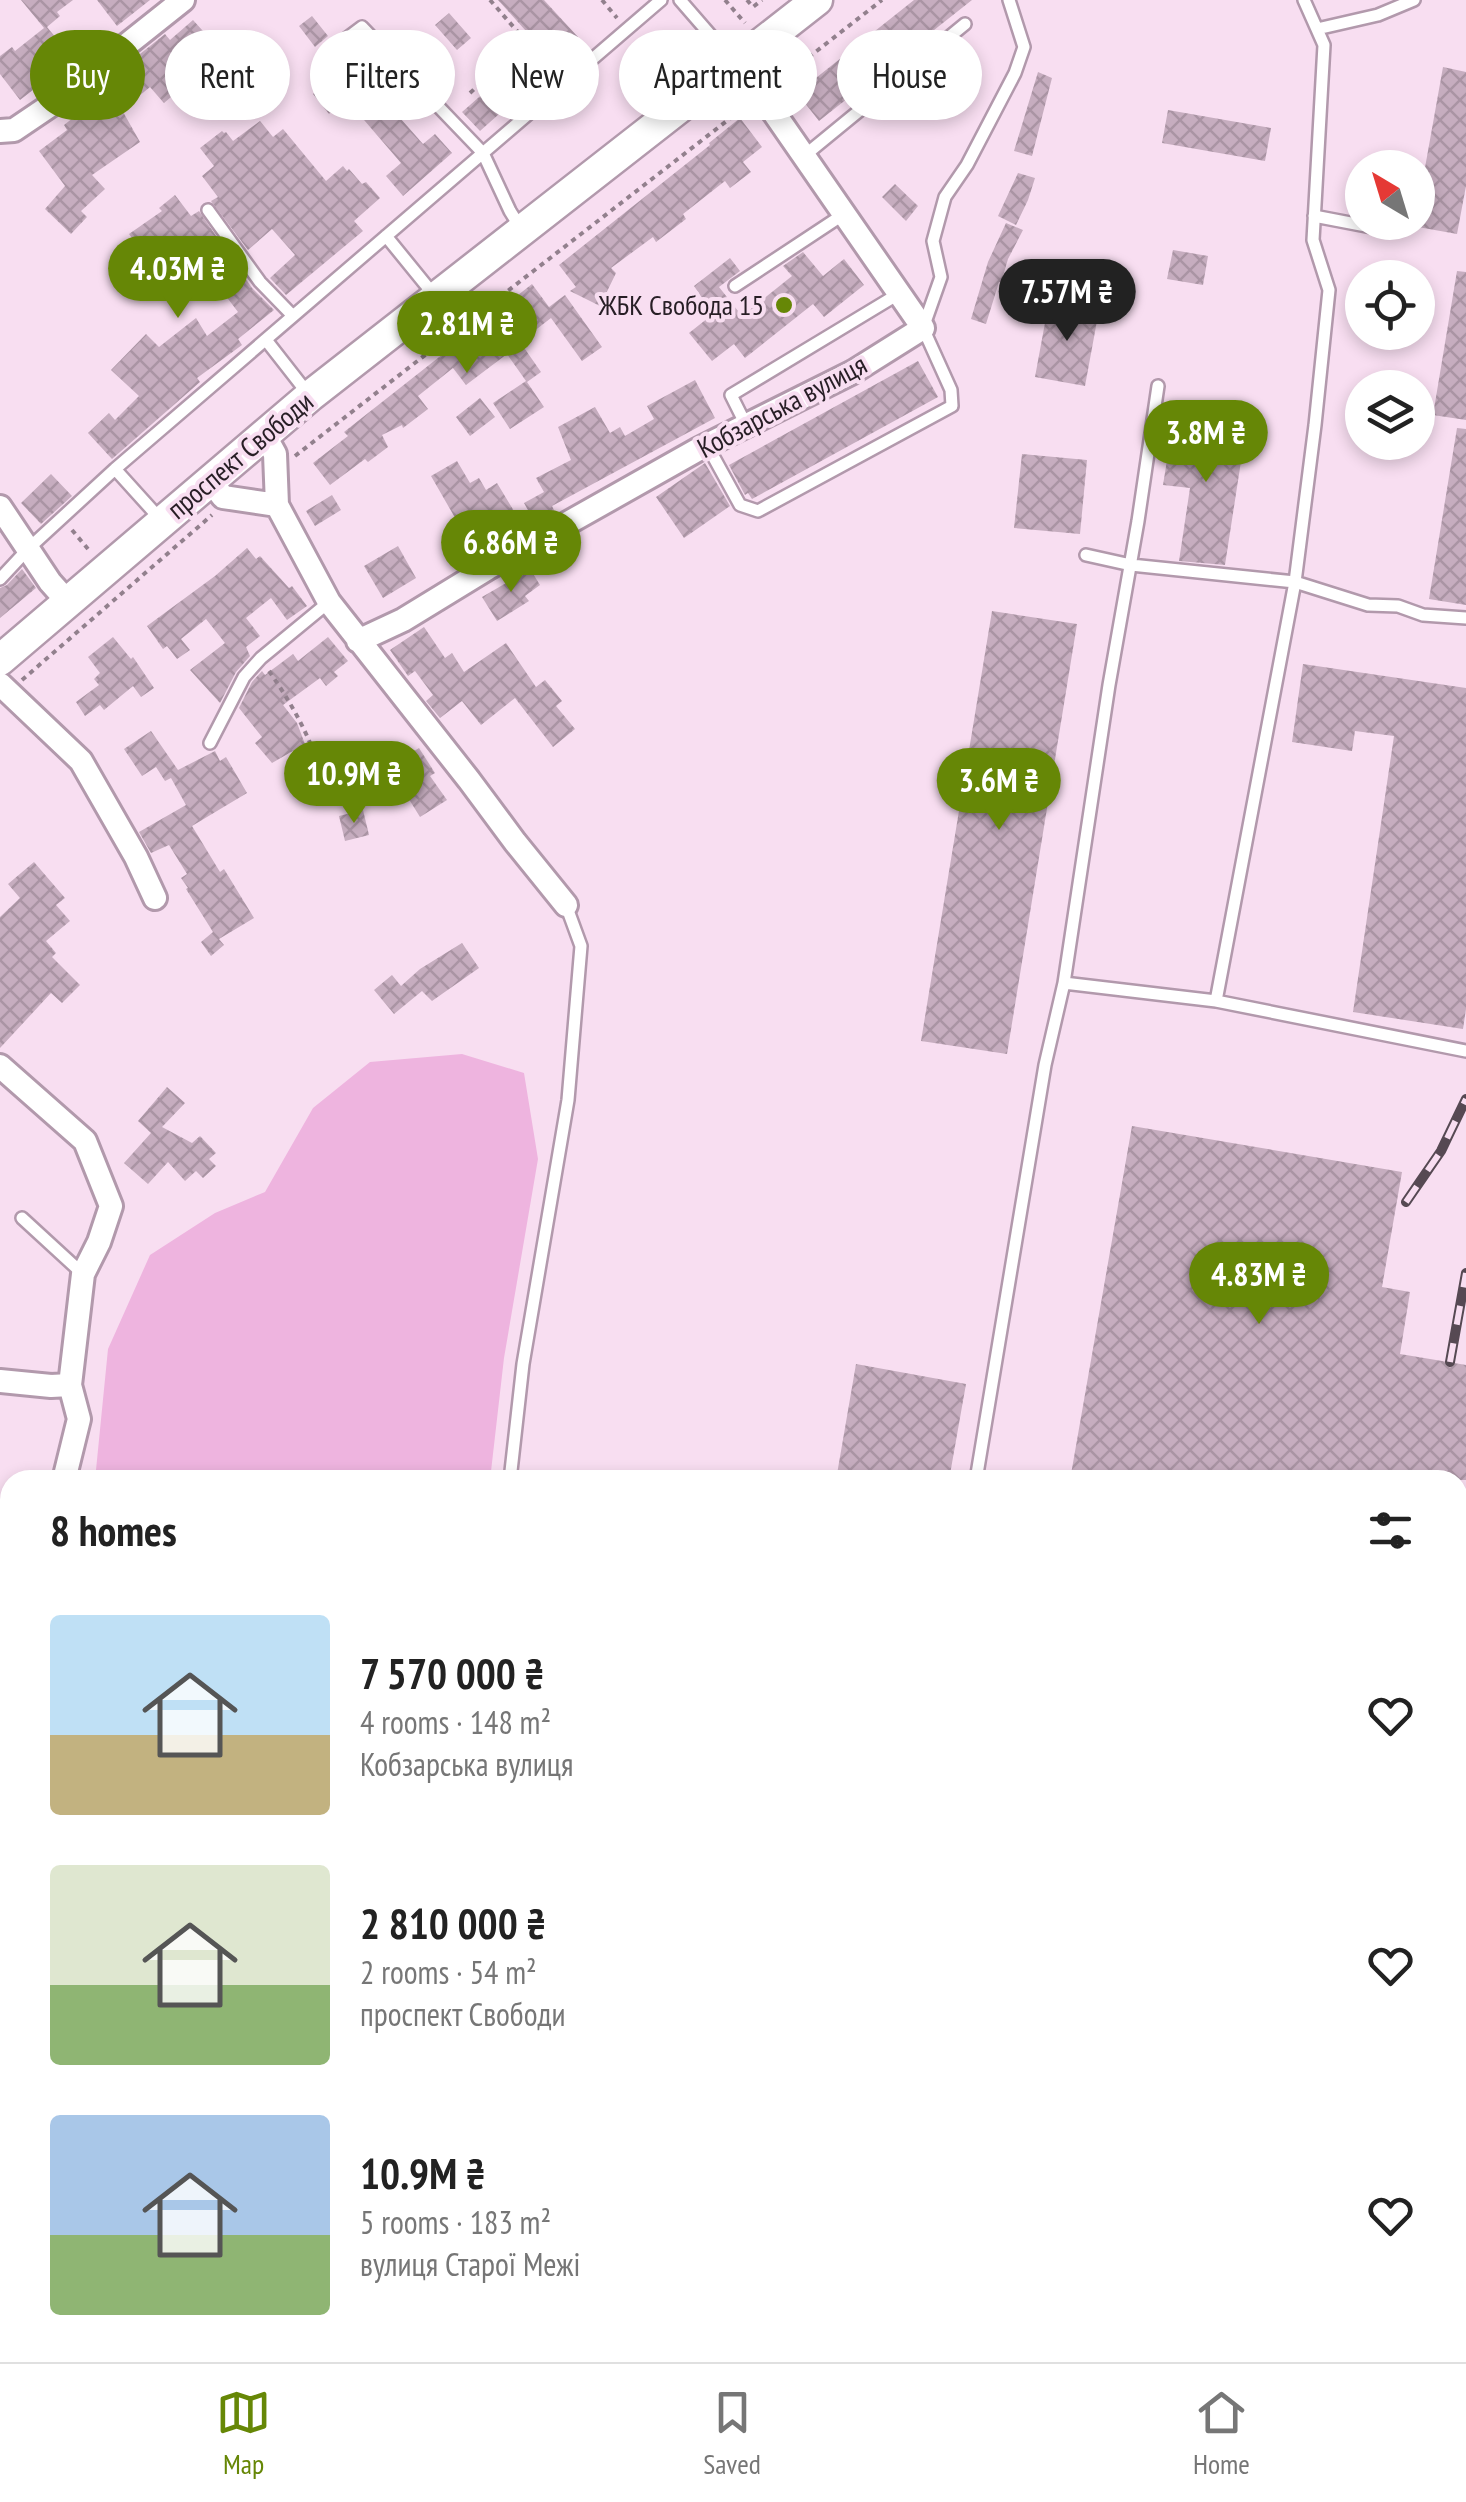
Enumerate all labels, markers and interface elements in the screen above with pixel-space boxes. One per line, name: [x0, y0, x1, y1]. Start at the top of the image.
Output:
chip: Buy: [30, 30, 145, 120]
chip: Rent: [165, 30, 290, 120]
chip: Filters: [310, 30, 455, 120]
chip: New: [475, 30, 599, 120]
chip: Apartment: [619, 30, 817, 120]
chip: House: [837, 30, 982, 120]
north arrow: [1345, 150, 1435, 240]
map controls: [1345, 150, 1435, 460]
pin: 4.03M ₴: [86, 236, 270, 321]
text: 4.03M ₴: [130, 247, 226, 289]
pin: 7.57M ₴: [975, 259, 1159, 344]
button: locate: [1345, 260, 1435, 350]
text: 7.57M ₴: [1021, 270, 1113, 312]
place label: ЖБК Свобода 15: [597, 286, 764, 323]
pin: 2.81M ₴: [375, 291, 559, 376]
marker: ЖБК Свобода 15: [773, 294, 795, 316]
text: 2.81M ₴: [419, 302, 515, 344]
street label: Кобзарська вулиця: [691, 345, 873, 466]
button: layers: [1345, 370, 1435, 460]
street label: проспект Свободи: [159, 383, 320, 527]
pin: 3.8M ₴: [1125, 400, 1287, 485]
text: 3.8M ₴: [1166, 411, 1246, 453]
pin: 6.86M ₴: [419, 510, 603, 595]
text: 6.86M ₴: [463, 521, 559, 563]
pin: 10.9M ₴: [262, 741, 446, 826]
pin: 3.6M ₴: [918, 748, 1080, 833]
text: 10.9M ₴: [306, 752, 402, 794]
text: 3.6M ₴: [959, 759, 1039, 801]
pin: 4.83M ₴: [1167, 1242, 1351, 1327]
text: 4.83M ₴: [1211, 1253, 1307, 1295]
text: 8 homes: [50, 1503, 177, 1558]
icon: filters: [1363, 1503, 1418, 1558]
text: 7 570 000 ₴: [360, 1646, 545, 1701]
icon: home: [130, 1655, 250, 1775]
icon: heart: [1363, 1688, 1418, 1743]
text: 4 rooms · 148 m²: [360, 1701, 551, 1743]
text: Кобзарська вулиця: [360, 1743, 573, 1785]
text: 2 810 000 ₴: [360, 1896, 546, 1951]
icon: home: [130, 1905, 250, 2025]
icon: heart: [1363, 1938, 1418, 1993]
text: 2 rooms · 54 m²: [360, 1951, 537, 1993]
text: проспект Свободи: [360, 1993, 566, 2035]
text: 10.9M ₴: [360, 2146, 486, 2201]
icon: home: [130, 2155, 250, 2275]
icon: heart: [1363, 2188, 1418, 2243]
text: 5 rooms · 183 m²: [360, 2201, 551, 2243]
text: вулиця Старої Межі: [360, 2243, 580, 2285]
tab: Map: [216, 2385, 271, 2482]
tab: Saved: [703, 2385, 761, 2482]
tab: Home: [1193, 2385, 1250, 2482]

